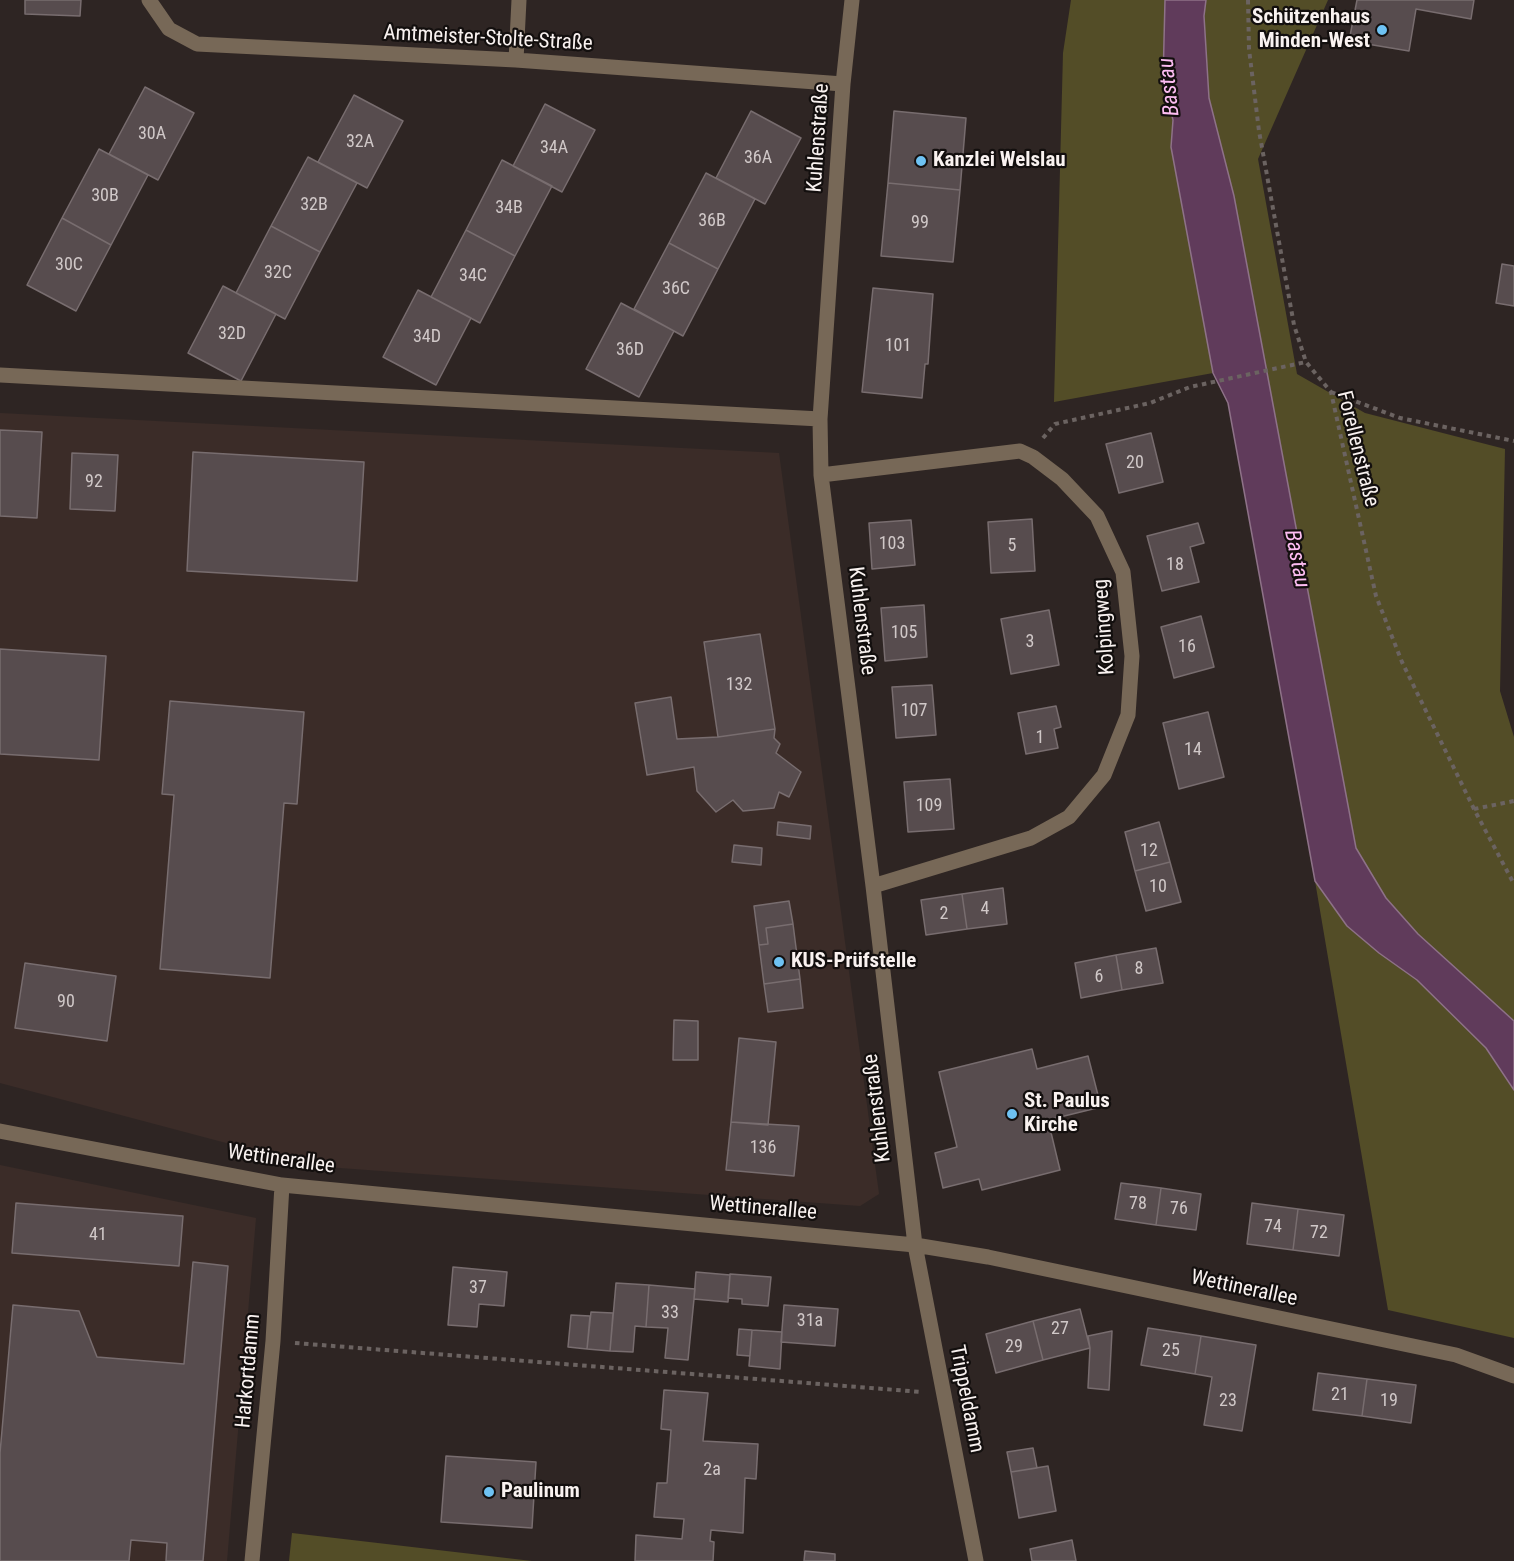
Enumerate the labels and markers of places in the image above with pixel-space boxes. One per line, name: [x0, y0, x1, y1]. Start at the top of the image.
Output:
place label: Schützenhaus Minden-West: [1252, 5, 1370, 55]
marker: Schützenhaus Minden-West: [1375, 23, 1389, 37]
place label: Kanzlei Welslau: [933, 148, 1066, 174]
marker: Kanzlei Welslau: [914, 154, 928, 168]
place label: KUS-Prüfstelle: [791, 949, 916, 975]
marker: KUS-Prüfstelle: [772, 955, 786, 969]
place label: St. Paulus Kirche: [1024, 1089, 1110, 1139]
marker: St. Paulus Kirche: [1005, 1107, 1019, 1121]
place label: Paulinum: [501, 1479, 580, 1505]
marker: Paulinum: [482, 1485, 496, 1499]

